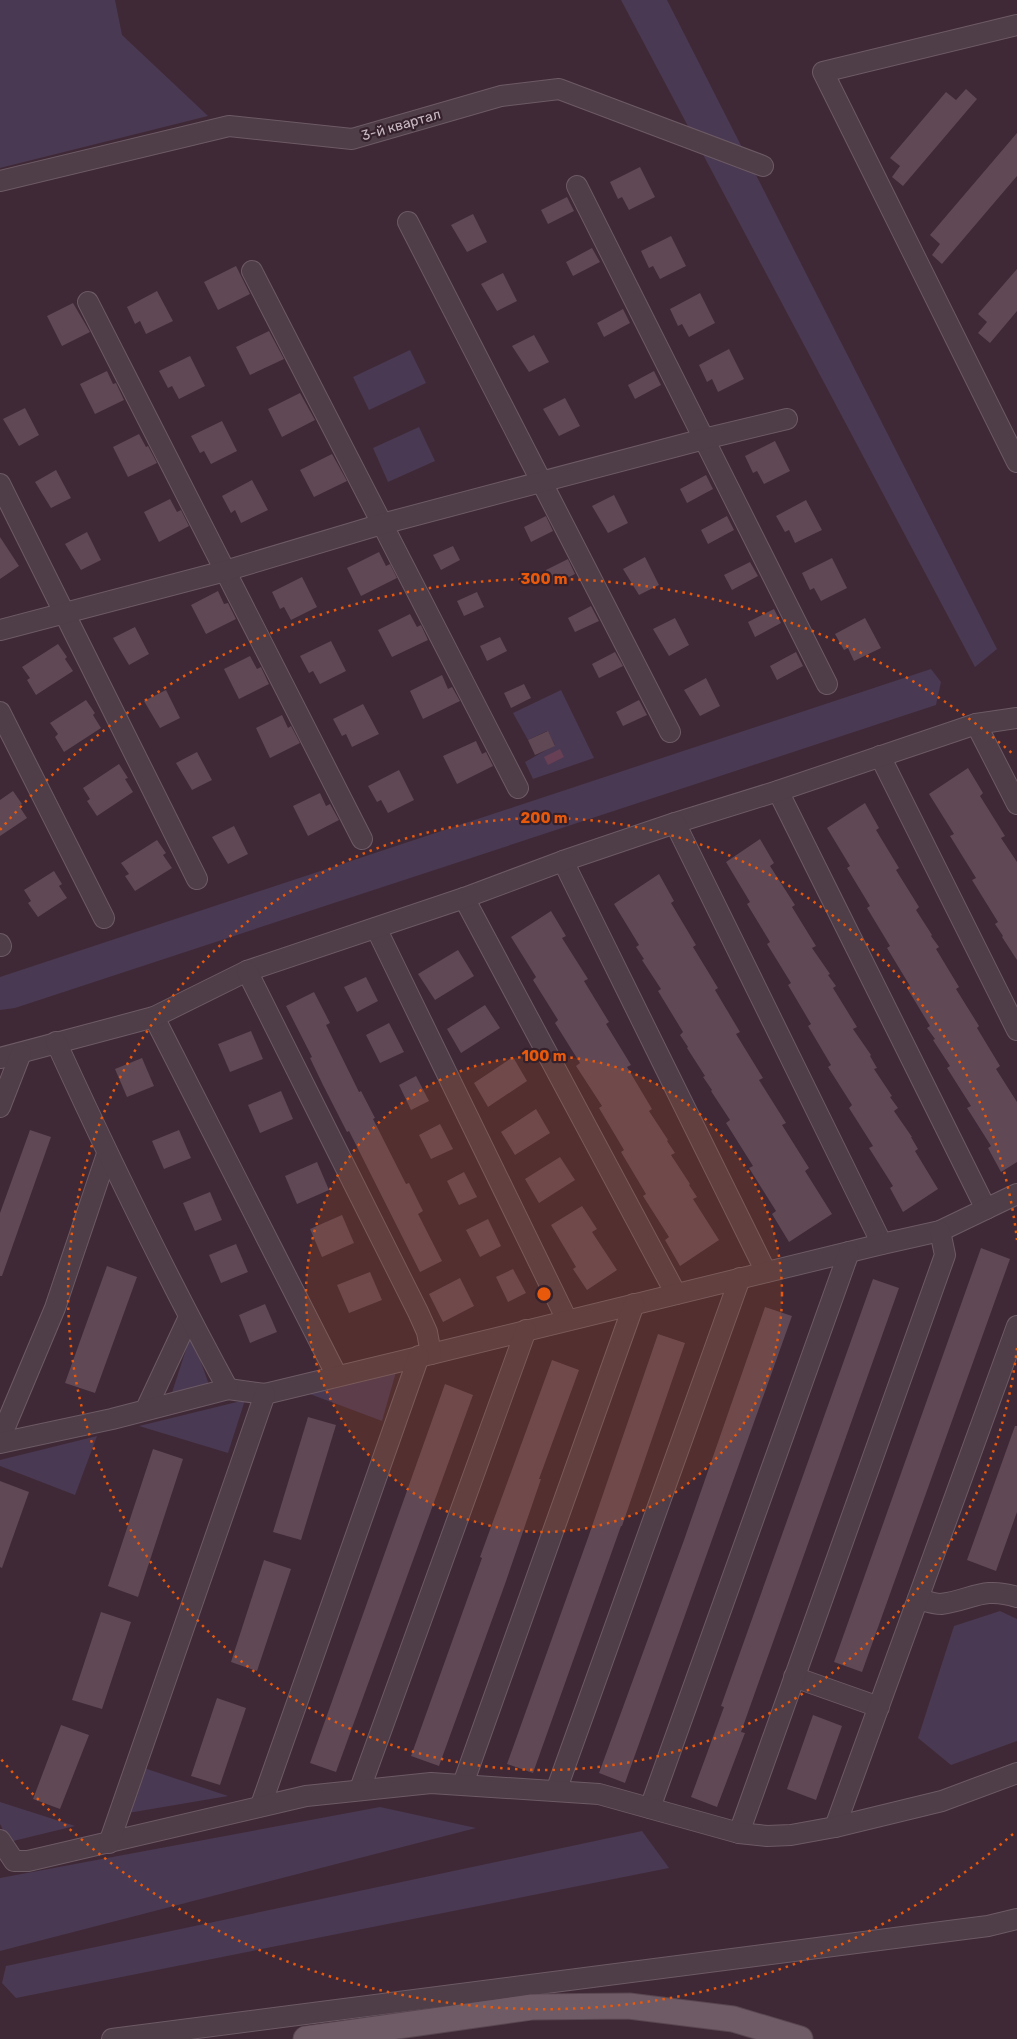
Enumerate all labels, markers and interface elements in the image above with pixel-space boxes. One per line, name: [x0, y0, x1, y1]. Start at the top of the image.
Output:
street label: 3-й квартал: [359, 106, 443, 144]
text: 300 m: [520, 570, 568, 588]
text: 200 m: [520, 809, 568, 827]
text: 100 m: [522, 1047, 566, 1065]
centre of rings: [535, 1285, 553, 1303]

